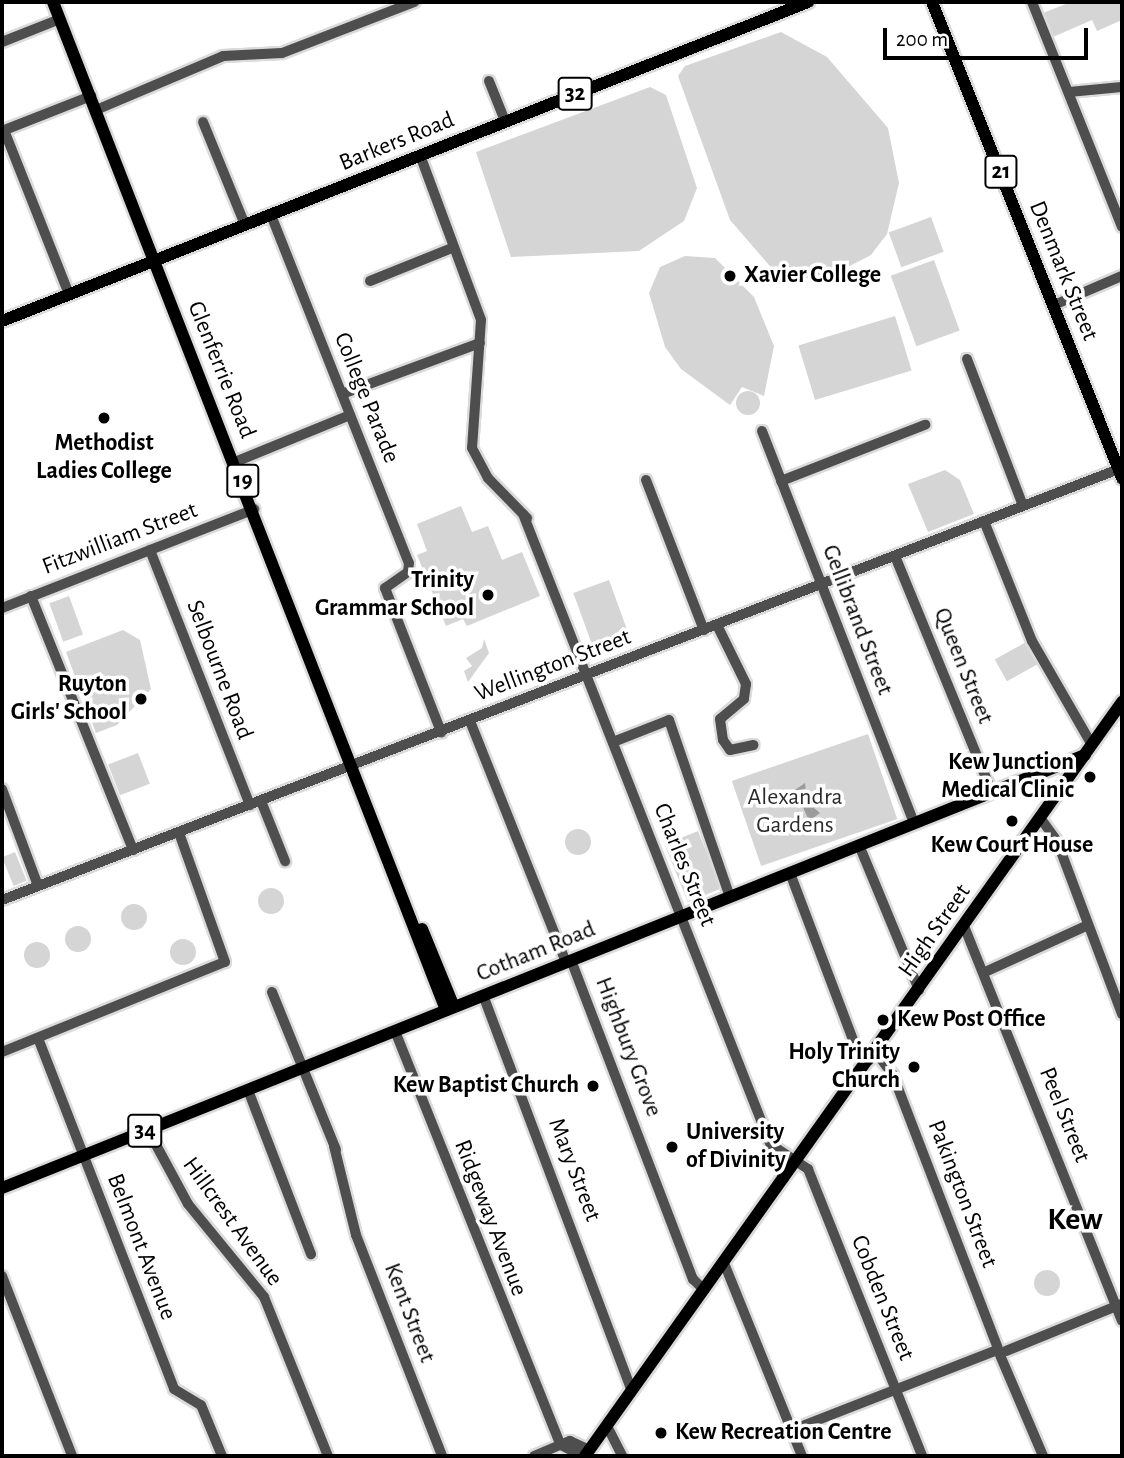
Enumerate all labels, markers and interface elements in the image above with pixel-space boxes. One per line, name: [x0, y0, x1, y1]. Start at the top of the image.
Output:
scale bar: [886, 14, 1091, 58]
text: 200 m: [896, 29, 948, 50]
road number: 32: [558, 74, 592, 114]
street label: Barkers Road: [335, 106, 459, 178]
road number: 21: [984, 153, 1018, 192]
street label: Denmark Street: [1022, 197, 1104, 345]
place label: Xavier College: [744, 262, 881, 290]
marker: Xavier College: [722, 268, 738, 284]
street label: Glenferrie Road: [180, 297, 262, 443]
street label: College Parade: [327, 329, 405, 467]
marker: Methodist Ladies College: [96, 410, 112, 426]
place label: Methodist Ladies College: [36, 430, 172, 486]
road number: 19: [226, 461, 260, 500]
street label: Fitzwilliam Street: [38, 496, 202, 582]
street label: Gellibrand Street: [815, 541, 899, 699]
place label: Trinity Grammar School: [315, 567, 474, 623]
marker: Trinity Grammar School: [480, 587, 496, 603]
street label: Selbourne Road: [179, 596, 259, 744]
street label: Queen Street: [927, 604, 999, 728]
street label: Wellington Street: [471, 623, 635, 709]
place label: Ruyton Girls' School: [11, 671, 127, 727]
marker: Ruyton Girls' School: [133, 691, 149, 707]
place label: Kew Junction Medical Clinic: [941, 749, 1074, 805]
marker: Kew Junction Medical Clinic: [1080, 767, 1100, 787]
park label: Alexandra Gardens: [747, 784, 843, 840]
street label: Charles Street: [646, 799, 722, 931]
marker: Kew Court House: [1004, 813, 1020, 829]
place label: Kew Court House: [931, 832, 1093, 860]
street label: High Street: [893, 879, 977, 983]
street label: Cotham Road: [472, 915, 600, 989]
street label: Highbury Grove: [588, 973, 668, 1121]
place label: Kew Post Office: [897, 1006, 1046, 1034]
marker: Kew Post Office: [875, 1012, 891, 1028]
place label: Holy Trinity Church: [788, 1039, 900, 1095]
marker: Holy Trinity Church: [906, 1059, 922, 1075]
street label: Peel Street: [1032, 1063, 1096, 1167]
place label: Kew Baptist Church: [393, 1072, 579, 1100]
marker: Kew Baptist Church: [585, 1078, 601, 1094]
road number: 34: [126, 1112, 164, 1150]
street label: Mary Street: [541, 1114, 607, 1226]
street label: Pakington Street: [921, 1116, 1003, 1272]
place label: University of Divinity: [686, 1119, 786, 1175]
street label: Ridgeway Avenue: [447, 1136, 533, 1300]
marker: University of Divinity: [664, 1139, 680, 1155]
street label: Hillcrest Avenue: [176, 1152, 288, 1292]
street label: Belmont Avenue: [100, 1170, 182, 1324]
district label: Kew: [1047, 1200, 1103, 1238]
street label: Cobden Street: [844, 1231, 920, 1365]
street label: Kent Street: [377, 1259, 441, 1367]
place label: Kew Recreation Centre: [675, 1419, 891, 1447]
marker: Kew Recreation Centre: [653, 1425, 669, 1441]

